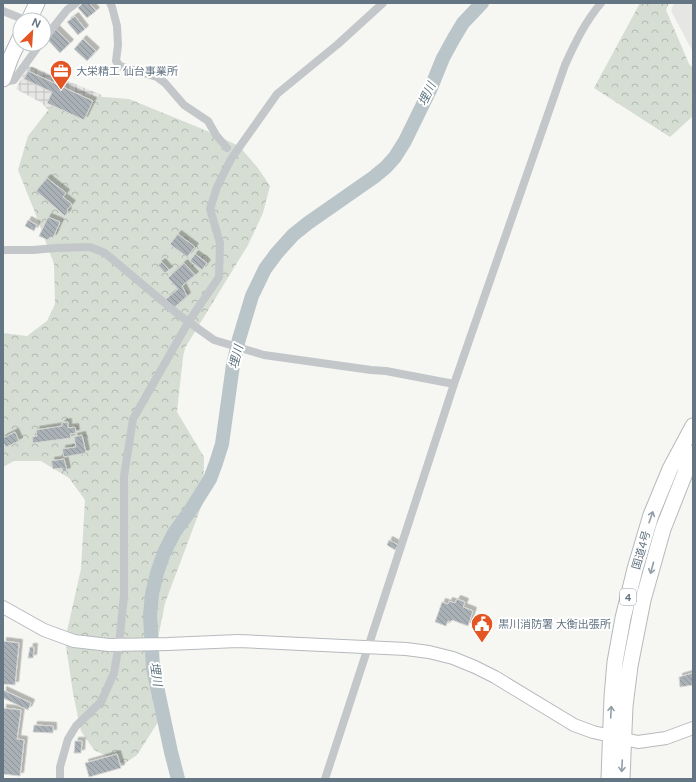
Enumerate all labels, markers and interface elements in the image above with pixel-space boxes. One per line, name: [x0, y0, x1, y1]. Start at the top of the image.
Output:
north arrow: [12, 12, 52, 52]
text: N: [30, 16, 43, 30]
office icon: 大栄精工 仙台事業所: [48, 58, 74, 91]
place label: 大栄精工 仙台事業所: [76, 65, 179, 77]
water label: 埋川: [416, 78, 439, 108]
water label: 埋川: [226, 342, 246, 370]
one-way arrow: [647, 511, 655, 523]
street label: 国道4号: [630, 529, 652, 571]
one-way arrow: [647, 562, 655, 575]
road number: 4: [620, 589, 636, 605]
public building icon: 黒川消防署 大衡出張所: [469, 611, 495, 644]
place label: 黒川消防署 大衡出張所: [498, 618, 612, 630]
water label: 埋川: [147, 661, 165, 689]
one-way arrow: [608, 706, 615, 719]
one-way arrow: [619, 759, 626, 772]

